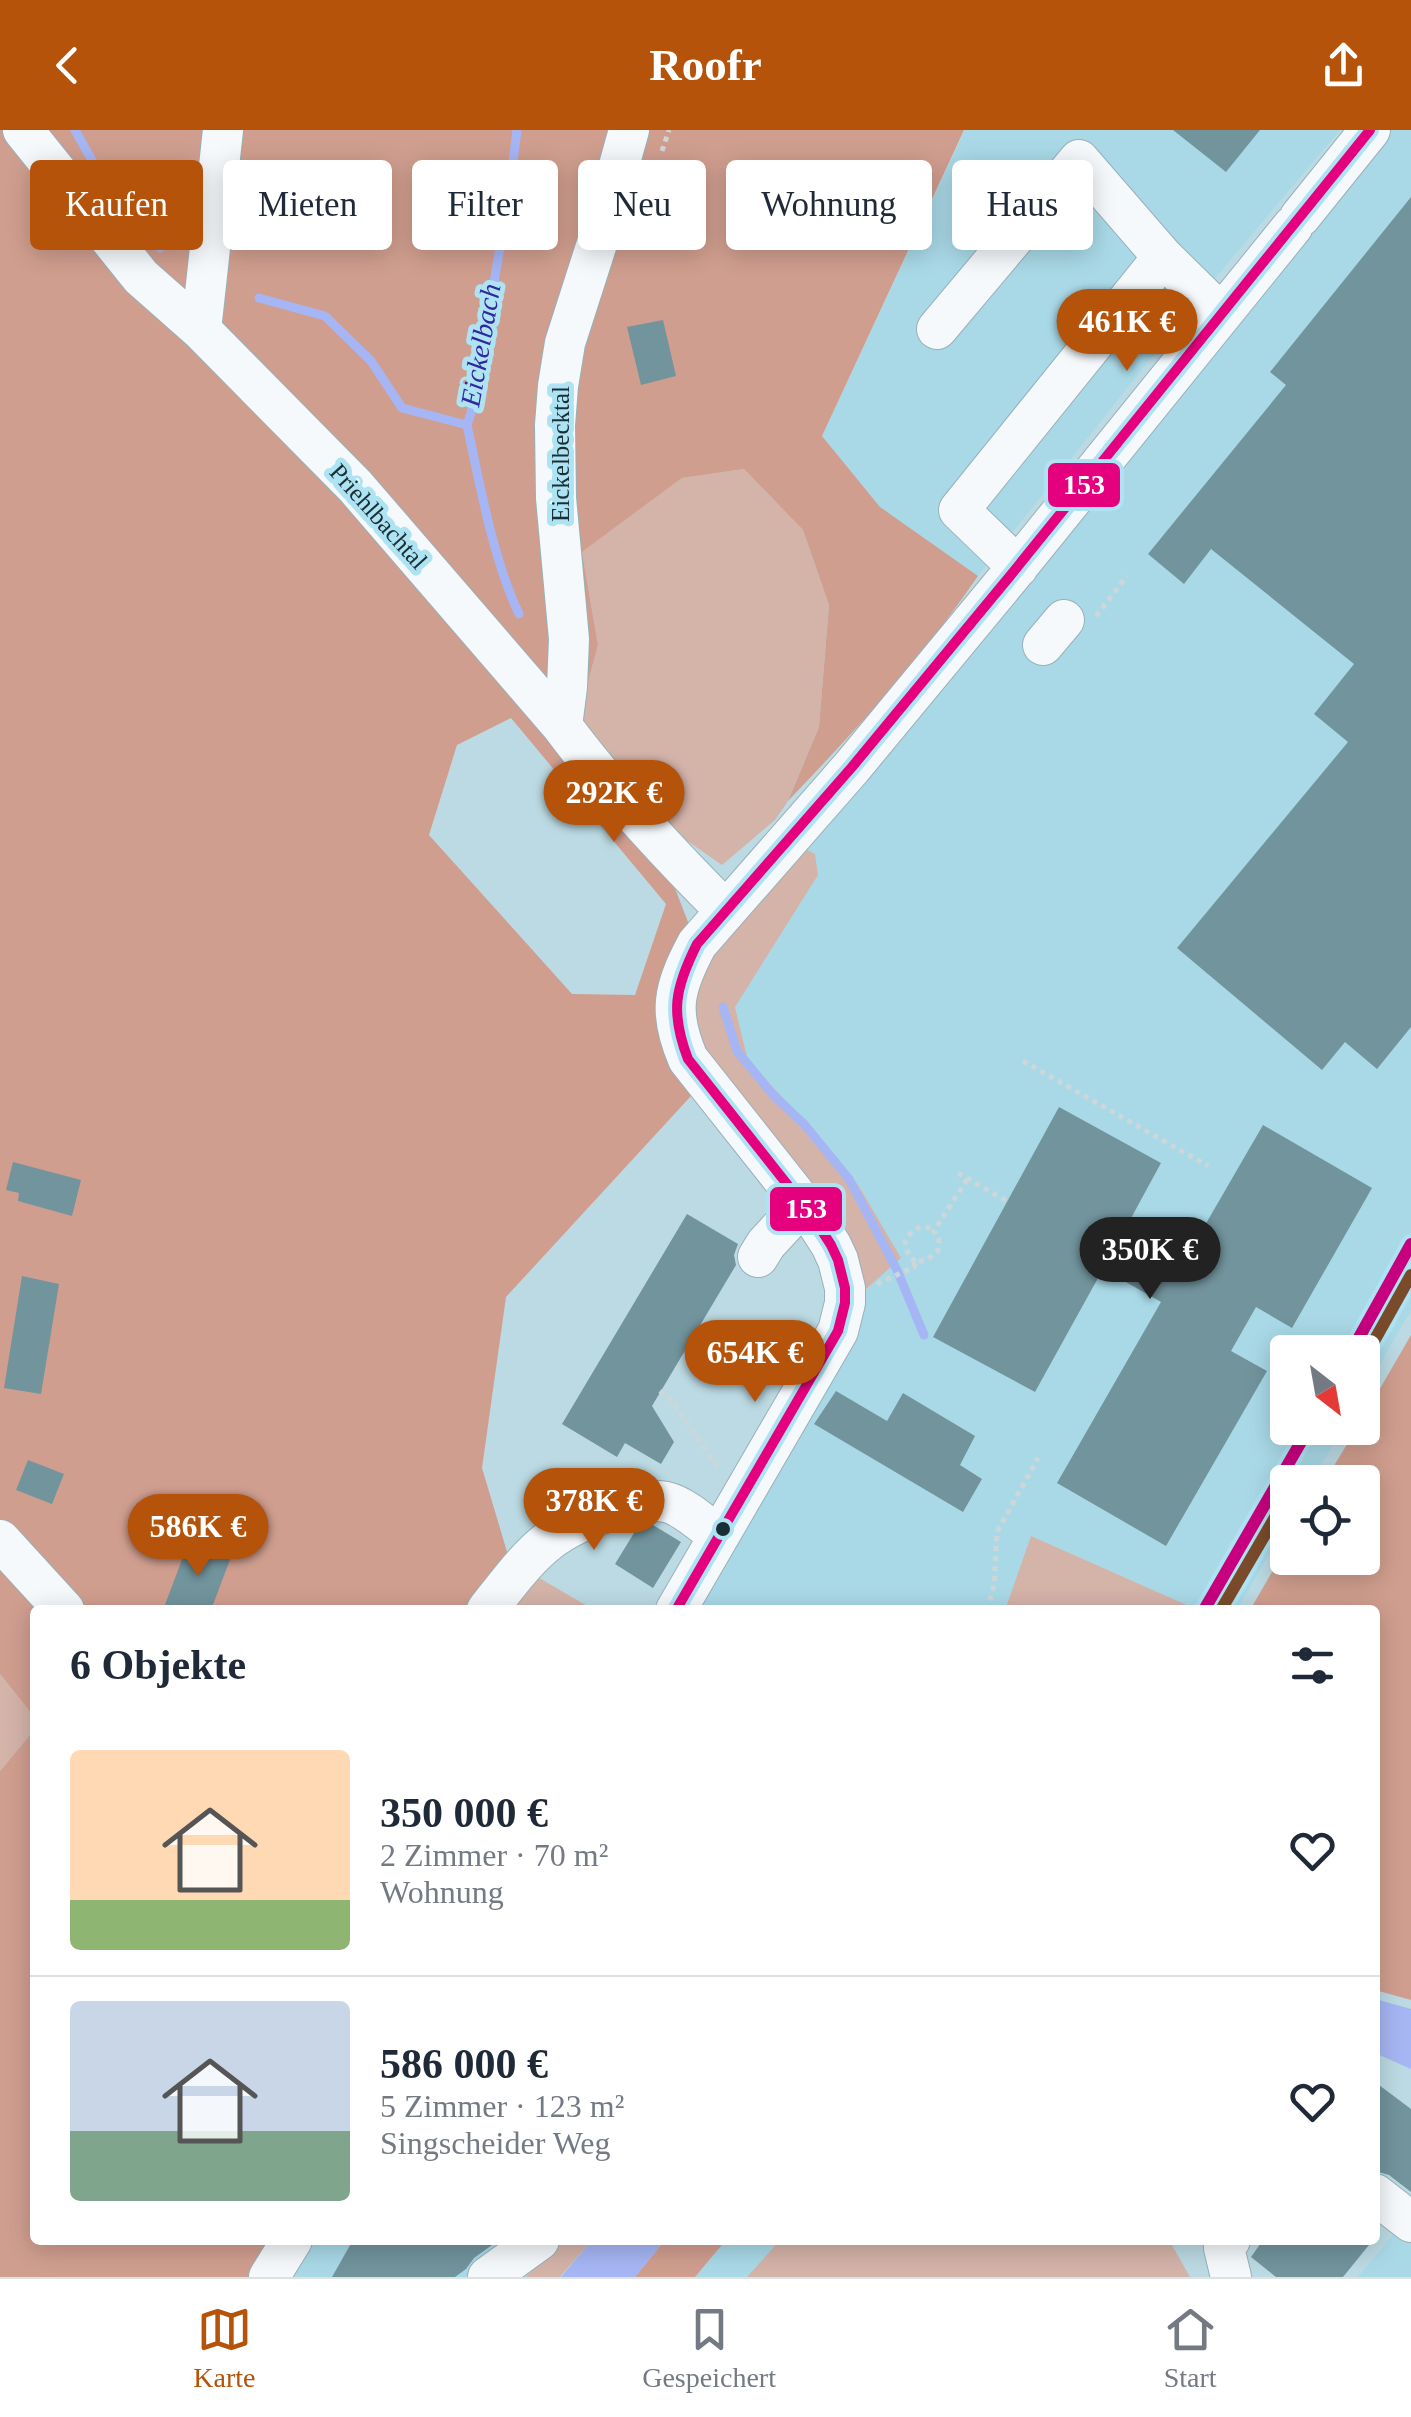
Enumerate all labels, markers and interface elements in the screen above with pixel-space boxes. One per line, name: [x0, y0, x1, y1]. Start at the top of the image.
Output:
icon: back: [40, 38, 95, 93]
icon: share: [1316, 38, 1371, 93]
text: Roofr: [649, 40, 762, 90]
chip: Kaufen: [30, 160, 203, 250]
chip: Mieten: [223, 160, 392, 250]
chip: Filter: [412, 160, 558, 250]
chip: Neu: [578, 160, 706, 250]
chip: Wohnung: [726, 160, 932, 250]
chip: Haus: [952, 160, 1093, 250]
water label: Eickelbach: [454, 281, 507, 410]
pin: 461K €: [1046, 289, 1208, 374]
text: 461K €: [1079, 303, 1175, 339]
street label: Eickelbecktal: [547, 386, 574, 522]
street label: Priehlbachtal: [324, 458, 433, 574]
line badge: 153: [1046, 461, 1122, 509]
text: 153: [1063, 469, 1105, 500]
pin: 292K €: [533, 760, 695, 845]
text: 292K €: [566, 774, 662, 810]
line badge: 153: [768, 1185, 844, 1233]
text: 153: [785, 1193, 827, 1224]
pin: 350K €: [1069, 1217, 1231, 1302]
text: 350K €: [1102, 1231, 1198, 1267]
pin: 654K €: [674, 1320, 836, 1405]
text: 654K €: [707, 1334, 803, 1370]
north arrow: [1270, 1335, 1380, 1445]
map controls: [1270, 1335, 1380, 1575]
button: locate: [1270, 1465, 1380, 1575]
pin: 378K €: [513, 1468, 675, 1553]
text: 378K €: [546, 1482, 642, 1518]
pin: 586K €: [117, 1494, 279, 1579]
text: 586K €: [150, 1508, 246, 1544]
unlabelled marker: [713, 1519, 733, 1539]
icon: filters: [1285, 1638, 1340, 1693]
text: 6 Objekte: [70, 1642, 246, 1688]
icon: home: [150, 1790, 270, 1910]
text: 350 000 €: [380, 1790, 548, 1836]
icon: heart: [1285, 1823, 1340, 1878]
text: 2 Zimmer · 70 m²: [380, 1837, 608, 1873]
text: Wohnung: [380, 1874, 504, 1910]
icon: home: [150, 2041, 270, 2161]
text: 586 000 €: [380, 2041, 548, 2087]
icon: heart: [1285, 2074, 1340, 2129]
text: 5 Zimmer · 123 m²: [380, 2088, 624, 2124]
text: Singscheider Weg: [380, 2125, 611, 2161]
tab: Karte: [193, 2302, 256, 2394]
tab: Gespeichert: [642, 2302, 776, 2394]
tab: Start: [1163, 2302, 1218, 2394]

